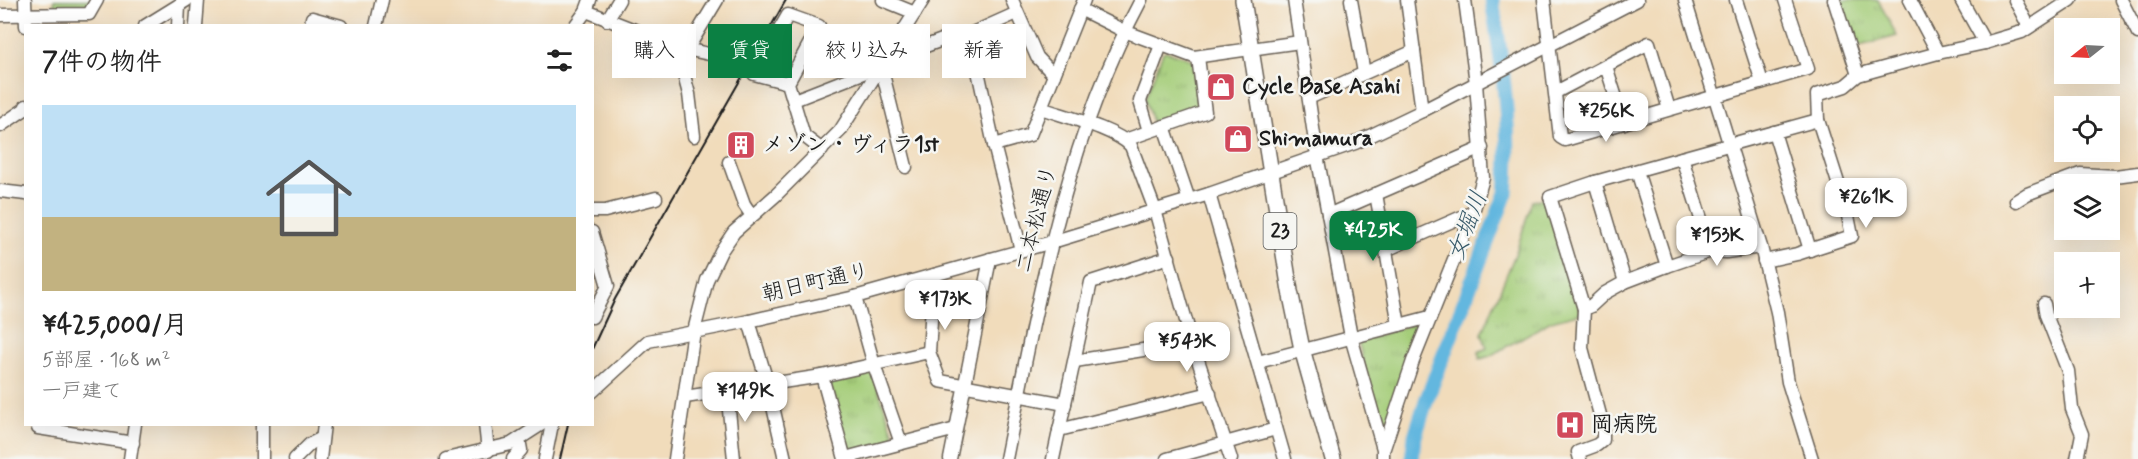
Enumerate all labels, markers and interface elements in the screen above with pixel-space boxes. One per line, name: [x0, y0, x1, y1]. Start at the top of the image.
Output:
north arrow: [2054, 18, 2120, 84]
map controls: [2054, 18, 2120, 318]
chip: 購入: [612, 24, 696, 78]
chip: 賃貸: [708, 24, 792, 78]
chip: 絞り込み: [804, 24, 930, 78]
chip: 新着: [942, 24, 1026, 78]
icon: filters: [543, 44, 576, 77]
text: 7件の物件: [42, 46, 162, 80]
shop icon: Cycle Base Asahi: [1205, 71, 1237, 103]
place label: Cycle Base Asahi: [1242, 73, 1400, 101]
pin: ¥256K: [1564, 92, 1648, 143]
button: locate: [2054, 96, 2120, 162]
text: ¥256K: [1578, 98, 1634, 125]
shop icon: Shimamura: [1222, 123, 1254, 155]
place label: Shimamura: [1259, 125, 1373, 153]
building icon: メゾン・ヴィラ1st: [725, 129, 757, 161]
place label: メゾン・ヴィラ1st: [762, 131, 940, 159]
icon: home: [255, 144, 363, 252]
street label: 二本松通り: [1010, 162, 1064, 276]
button: layers: [2054, 174, 2120, 240]
pin: ¥261K: [1824, 178, 1908, 229]
text: ¥261K: [1839, 184, 1893, 211]
water label: 女堀川: [1441, 187, 1495, 265]
pin: ¥425K: [1331, 211, 1415, 262]
road number: 23: [1264, 213, 1296, 249]
pin: ¥153K: [1675, 216, 1759, 267]
text: ¥425K: [1344, 217, 1402, 244]
text: ¥153K: [1690, 222, 1744, 249]
button: +: [2054, 252, 2120, 318]
street label: 朝日町通り: [759, 257, 873, 309]
pin: ¥173K: [903, 280, 987, 331]
text: ¥173K: [919, 286, 971, 313]
text: ¥425,000/月: [42, 309, 188, 343]
pin: ¥543K: [1145, 322, 1229, 373]
text: ¥543K: [1158, 328, 1216, 355]
text: 5部屋 · 168 m²: [42, 347, 170, 374]
pin: ¥149K: [703, 372, 787, 423]
text: 一戸建て: [42, 378, 122, 405]
text: ¥149K: [716, 378, 774, 405]
hospital icon: 岡病院: [1554, 409, 1586, 441]
place label: 岡病院: [1591, 411, 1657, 439]

